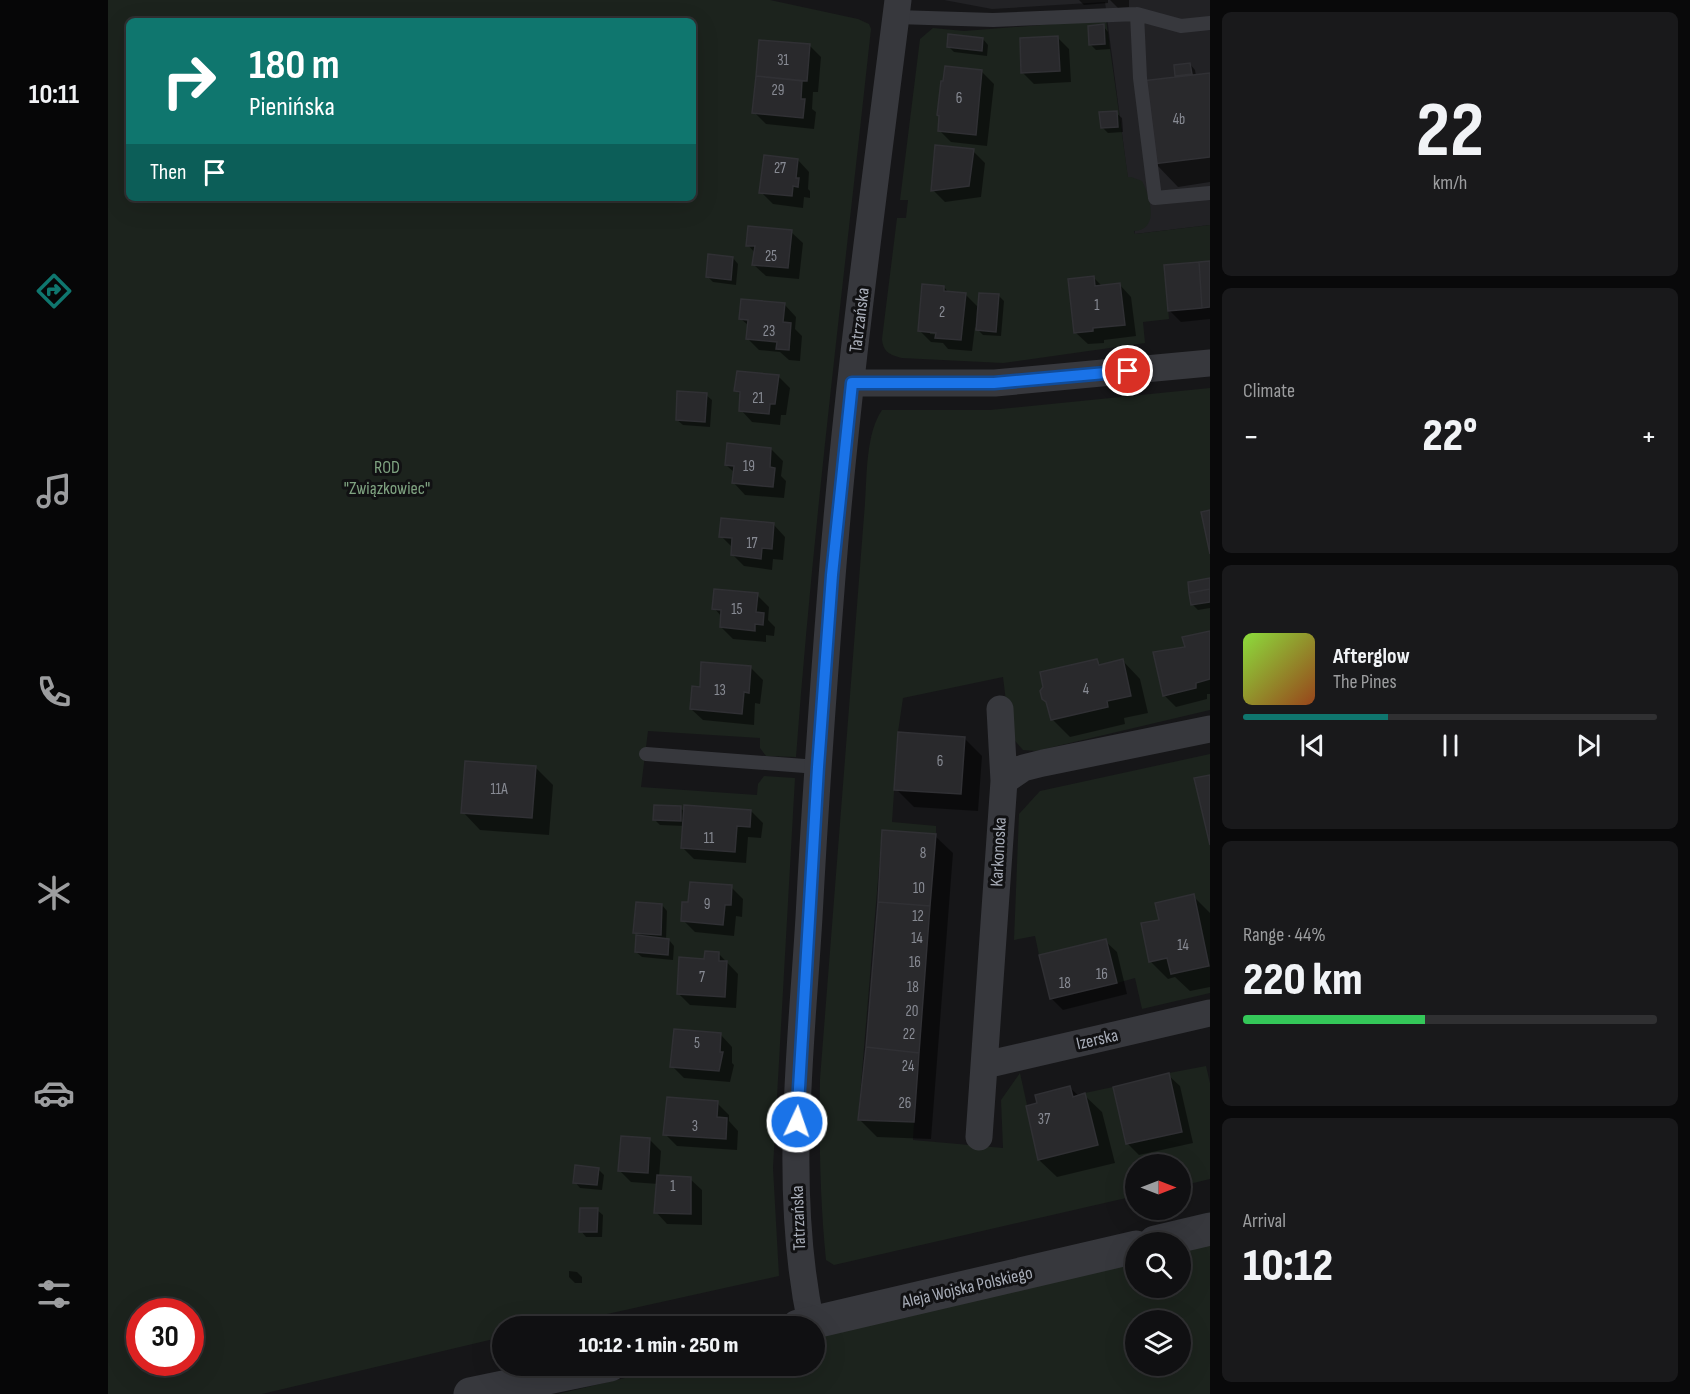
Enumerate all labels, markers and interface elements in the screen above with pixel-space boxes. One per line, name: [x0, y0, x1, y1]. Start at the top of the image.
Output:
text: 180 m: [249, 40, 340, 91]
icon: right: [150, 42, 228, 120]
house number: 31: [777, 51, 790, 70]
text: 10:11: [29, 79, 79, 111]
house number: 29: [772, 81, 784, 100]
text: 22: [1416, 85, 1484, 178]
house number: 6: [956, 89, 962, 108]
text: Pienińska: [249, 91, 335, 123]
house number: 4b: [1173, 110, 1185, 129]
icon: arrive: [198, 156, 231, 189]
text: Then: [150, 159, 186, 186]
house number: 27: [774, 159, 786, 178]
text: km/h: [1433, 171, 1467, 195]
house number: 25: [765, 247, 777, 266]
icon: directions: [33, 270, 75, 312]
street label: Tatrzańska: [845, 286, 874, 354]
house number: 1: [1094, 296, 1100, 315]
house number: 2: [939, 303, 945, 322]
house number: 23: [763, 322, 775, 341]
pin: [1102, 345, 1153, 396]
icon: arrive: [1111, 354, 1144, 387]
text: Climate: [1243, 379, 1295, 403]
house number: 21: [752, 389, 764, 408]
text: 22°: [1422, 409, 1478, 464]
text: −: [1243, 417, 1259, 457]
text: +: [1641, 417, 1657, 457]
park label: ROD "Związkowiec": [344, 457, 430, 499]
house number: 19: [743, 457, 755, 476]
icon: music: [33, 470, 75, 512]
house number: 17: [746, 534, 758, 553]
house number: 15: [731, 600, 743, 619]
text: Afterglow: [1333, 643, 1410, 670]
text: The Pines: [1333, 670, 1397, 694]
icon: phone: [33, 671, 75, 713]
house number: 4: [1083, 680, 1089, 699]
house number: 13: [714, 681, 726, 700]
icon: previous: [1296, 729, 1329, 762]
icon: pause: [1434, 729, 1467, 762]
icon: next: [1572, 729, 1605, 762]
house number: 6: [937, 752, 943, 771]
house number: 11A: [490, 780, 508, 799]
street label: Karkonoska: [986, 817, 1011, 887]
house number: 11: [704, 829, 715, 848]
house number: 8: [920, 844, 926, 863]
icon: climate: [33, 872, 75, 914]
house number: 10: [913, 879, 925, 898]
house number: 9: [704, 895, 710, 914]
house number: 12: [912, 907, 924, 926]
text: Range · 44%: [1243, 923, 1326, 947]
house number: 14: [911, 929, 923, 948]
house number: 14: [1177, 936, 1189, 955]
house number: 16: [909, 953, 921, 972]
text: 220 km: [1243, 953, 1363, 1008]
house number: 16: [1096, 965, 1108, 984]
house number: 7: [699, 968, 705, 987]
house number: 18: [1059, 974, 1071, 993]
house number: 18: [907, 978, 919, 997]
house number: 20: [906, 1002, 918, 1021]
street label: Izerska: [1074, 1024, 1120, 1054]
house number: 22: [903, 1025, 915, 1044]
house number: 5: [694, 1034, 700, 1053]
house number: 24: [902, 1057, 914, 1076]
icon: car: [33, 1072, 75, 1114]
position arrow: [765, 1090, 829, 1154]
house number: 26: [899, 1094, 911, 1113]
house number: 37: [1038, 1110, 1050, 1129]
house number: 3: [692, 1117, 698, 1136]
north arrow: [1125, 1154, 1191, 1220]
map controls: [1125, 1154, 1191, 1376]
house number: 1: [670, 1177, 676, 1196]
street label: Tatrzańska: [787, 1185, 810, 1251]
text: Arrival: [1243, 1209, 1286, 1233]
button: search: [1125, 1232, 1191, 1298]
text: 10:12: [1243, 1239, 1333, 1294]
street label: Aleja Wojska Polskiego: [899, 1262, 1035, 1313]
icon: filters: [33, 1273, 75, 1315]
speed limit sign: 30: [126, 1298, 204, 1376]
button: layers: [1125, 1310, 1191, 1376]
text: 10:12 · 1 min · 250 m: [579, 1332, 738, 1359]

